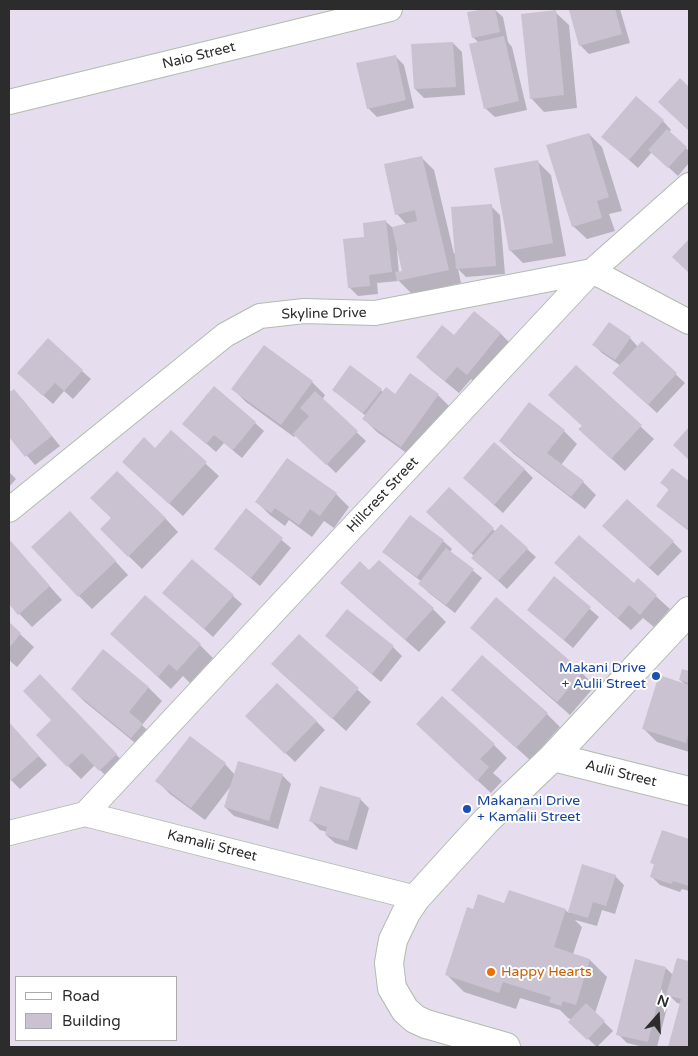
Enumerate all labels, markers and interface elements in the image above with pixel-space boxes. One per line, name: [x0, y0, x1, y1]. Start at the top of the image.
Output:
street label: Naio Street: [161, 39, 237, 73]
street label: Skyline Drive: [281, 305, 367, 323]
street label: Hillcrest Street: [344, 454, 422, 536]
place label: Makani Drive + Aulii Street: [559, 660, 646, 692]
marker: Makani Drive + Aulii Street: [650, 670, 662, 682]
street label: Aulii Street: [584, 757, 658, 791]
place label: Makanani Drive + Kamalii Street: [477, 793, 581, 826]
marker: Makanani Drive + Kamalii Street: [461, 803, 473, 815]
street label: Kamalii Street: [165, 827, 259, 865]
place label: Happy Hearts: [501, 964, 592, 980]
marker: Happy Hearts: [485, 966, 497, 978]
legend: [15, 976, 178, 1041]
text: Road: [62, 987, 100, 1005]
north arrow: [633, 991, 683, 1041]
text: N: [655, 991, 671, 1011]
text: Building: [62, 1012, 121, 1030]

